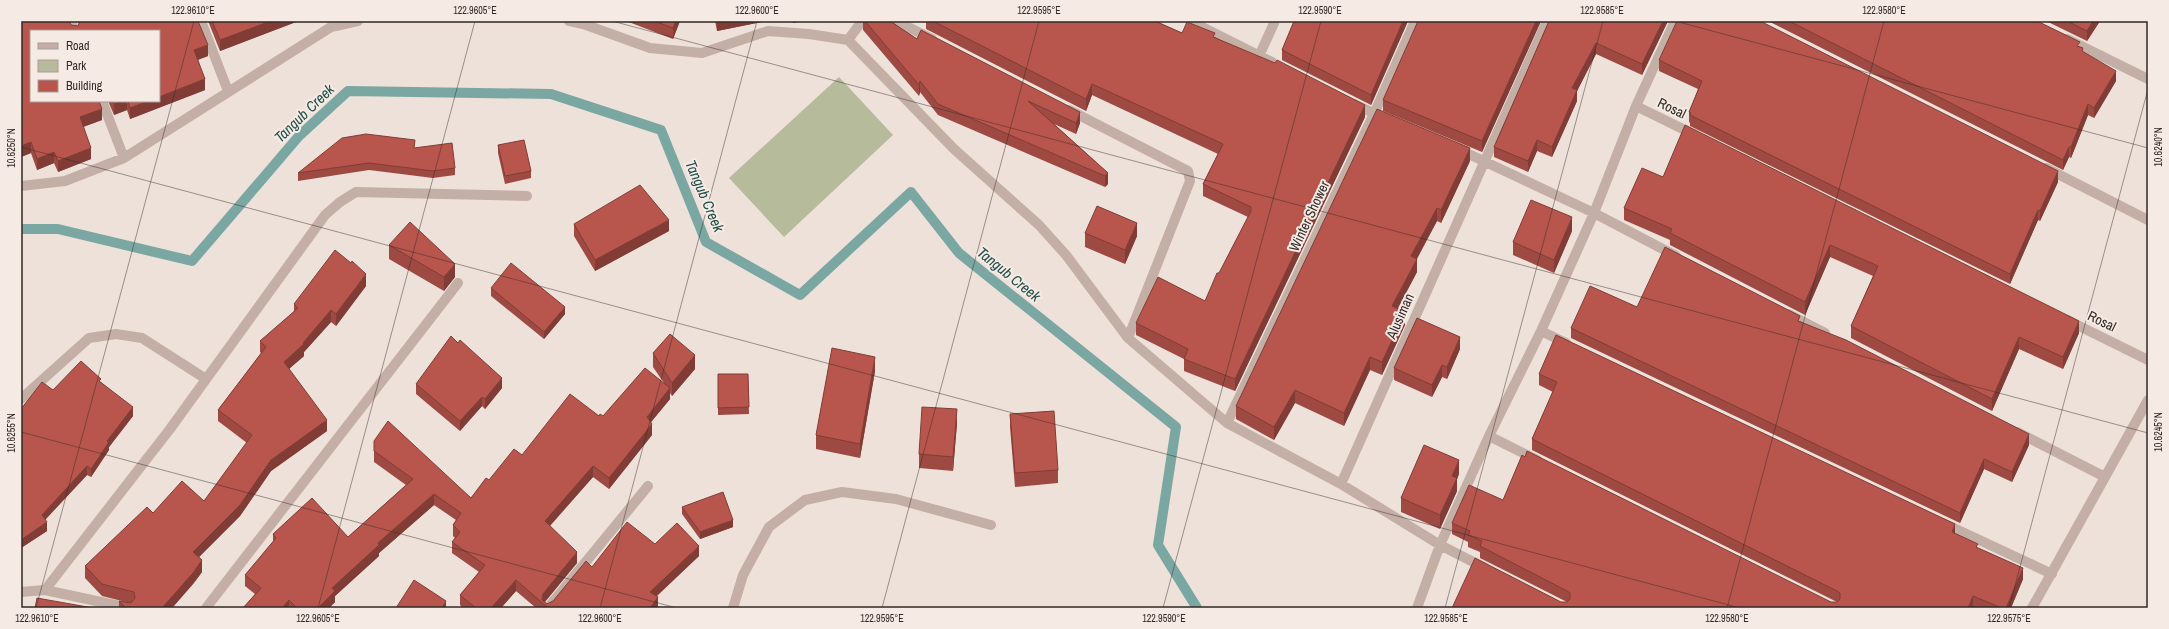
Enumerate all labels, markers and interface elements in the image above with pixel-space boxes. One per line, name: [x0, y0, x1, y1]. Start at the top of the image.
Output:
text: 122.9610°E: [171, 4, 215, 17]
text: 122.9605°E: [453, 4, 497, 17]
text: 122.9600°E: [735, 4, 779, 17]
text: 122.9595°E: [1017, 4, 1061, 17]
text: 122.9590°E: [1298, 4, 1342, 17]
text: 122.9585°E: [1580, 4, 1624, 17]
text: 122.9580°E: [1862, 4, 1906, 17]
legend: [30, 30, 160, 102]
text: Road: [66, 38, 90, 54]
text: Park: [66, 58, 86, 74]
text: Building: [66, 78, 103, 94]
water label: Tangub Creek: [269, 78, 339, 147]
street label: Rosal: [1655, 93, 1689, 123]
text: 10.6240°N: [2152, 127, 2165, 167]
text: 10.6250°N: [5, 128, 18, 168]
water label: Tangub Creek: [680, 157, 730, 236]
street label: Winter Shower: [1285, 178, 1333, 254]
water label: Tangub Creek: [973, 242, 1046, 307]
street label: Alusiman: [1382, 290, 1418, 342]
street label: Rosal: [2085, 306, 2119, 336]
text: 10.6245°N: [2152, 412, 2165, 452]
text: 10.6255°N: [5, 413, 18, 453]
text: 122.9610°E: [15, 612, 59, 625]
text: 122.9605°E: [296, 612, 340, 625]
text: 122.9600°E: [578, 612, 622, 625]
text: 122.9595°E: [860, 612, 904, 625]
text: 122.9590°E: [1142, 612, 1186, 625]
text: 122.9585°E: [1424, 612, 1468, 625]
text: 122.9580°E: [1705, 612, 1749, 625]
text: 122.9575°E: [1987, 612, 2031, 625]

